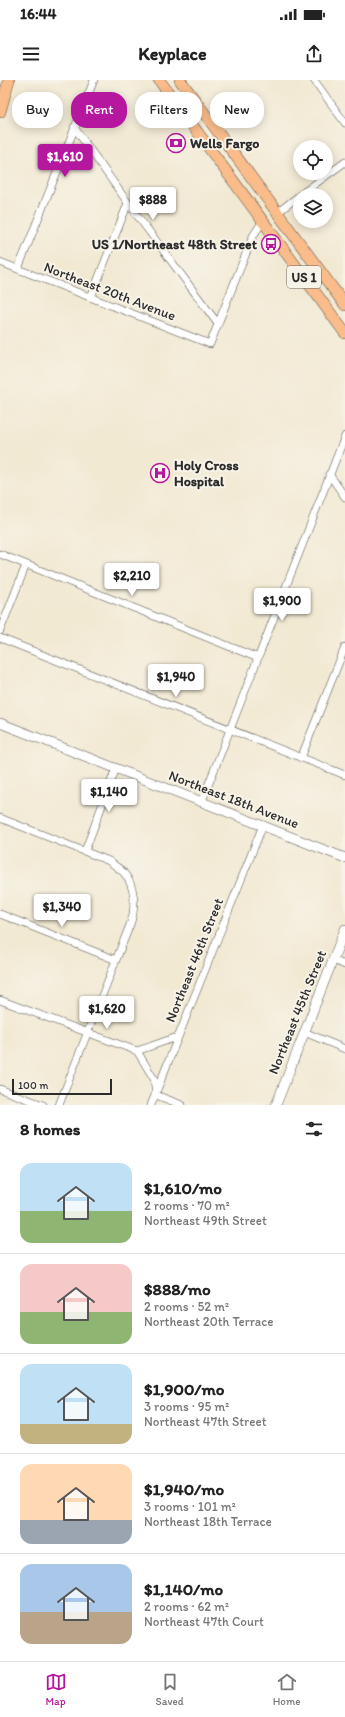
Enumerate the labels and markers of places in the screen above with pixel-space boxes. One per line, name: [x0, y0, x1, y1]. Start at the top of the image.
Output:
bank icon: Wells Fargo: [165, 132, 187, 154]
place label: Wells Fargo: [190, 135, 259, 152]
pin: $1,610: [32, 144, 98, 178]
pin: $888: [129, 187, 177, 221]
bus stop icon: US 1/Northeast 48th Street: [260, 233, 282, 255]
place label: US 1/Northeast 48th Street: [92, 236, 258, 253]
place label: Holy Cross Hospital: [174, 457, 239, 490]
hospital icon: Holy Cross Hospital: [149, 462, 171, 484]
pin: $2,210: [99, 563, 165, 597]
pin: $1,900: [249, 588, 315, 622]
pin: $1,940: [143, 664, 209, 698]
pin: $1,140: [76, 779, 142, 813]
pin: $1,340: [29, 894, 95, 928]
pin: $1,620: [74, 996, 140, 1030]

